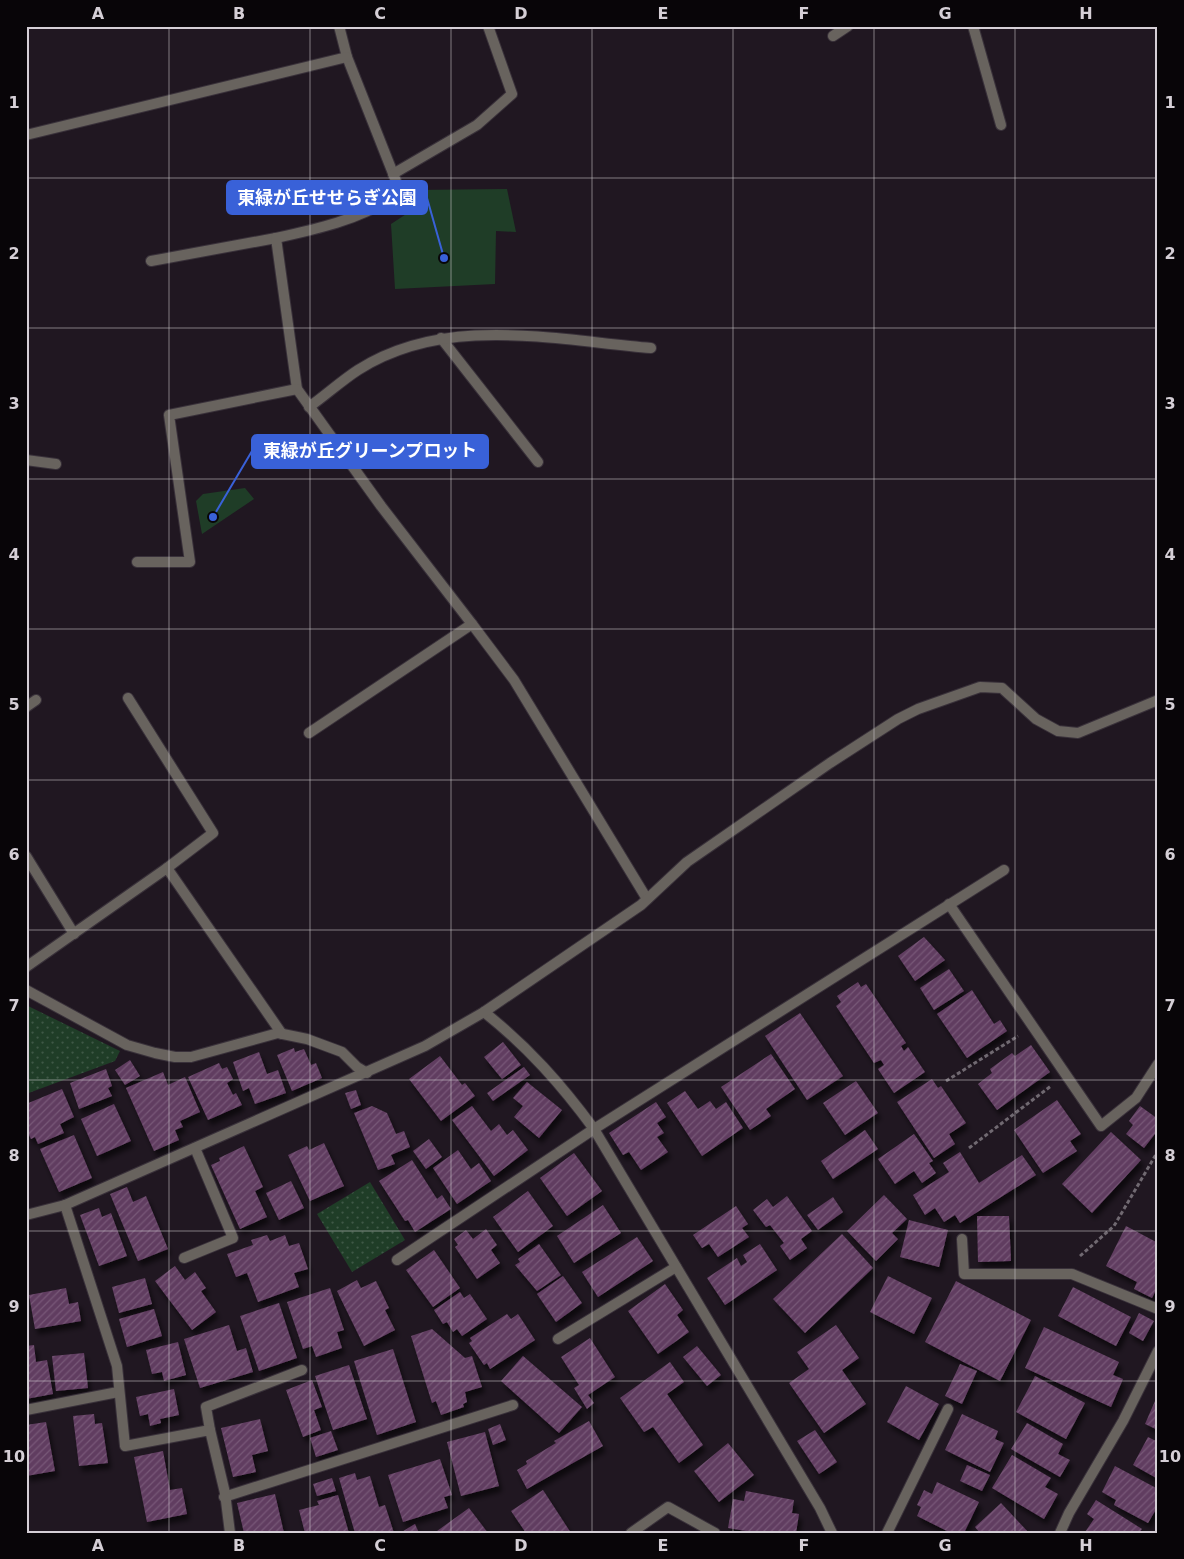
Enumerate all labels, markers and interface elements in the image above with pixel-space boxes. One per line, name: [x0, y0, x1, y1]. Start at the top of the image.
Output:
text: A: [92, 4, 105, 23]
text: B: [233, 4, 245, 23]
text: C: [374, 4, 386, 23]
text: D: [514, 4, 528, 23]
text: E: [658, 4, 668, 23]
text: F: [799, 4, 809, 23]
text: G: [938, 4, 952, 23]
text: H: [1079, 4, 1093, 23]
text: 1: [8, 93, 20, 112]
text: 1: [1164, 93, 1176, 112]
callout: 東緑が丘せせらぎ公園: [227, 181, 427, 214]
text: 東緑が丘せせらぎ公園: [237, 187, 417, 208]
text: 2: [8, 244, 20, 263]
text: 2: [1164, 244, 1176, 263]
text: 3: [8, 394, 20, 413]
text: 3: [1164, 394, 1176, 413]
callout: 東緑が丘グリーンプロット: [252, 435, 488, 468]
text: 東緑が丘グリーンプロット: [263, 440, 477, 461]
text: 4: [8, 545, 20, 564]
text: 4: [1164, 545, 1176, 564]
text: 5: [8, 695, 20, 714]
text: 5: [1164, 695, 1176, 714]
text: 6: [8, 845, 20, 864]
text: 6: [1164, 845, 1176, 864]
text: 7: [8, 996, 20, 1015]
text: 7: [1164, 996, 1176, 1015]
text: 8: [8, 1146, 20, 1165]
text: 8: [1164, 1146, 1176, 1165]
text: 9: [8, 1297, 20, 1316]
text: 9: [1164, 1297, 1176, 1316]
text: 10: [3, 1447, 25, 1466]
text: 10: [1159, 1447, 1181, 1466]
text: A: [92, 1536, 105, 1555]
text: B: [233, 1536, 245, 1555]
text: C: [374, 1536, 386, 1555]
text: D: [514, 1536, 528, 1555]
text: E: [658, 1536, 668, 1555]
text: F: [799, 1536, 809, 1555]
text: G: [938, 1536, 952, 1555]
text: H: [1079, 1536, 1093, 1555]

